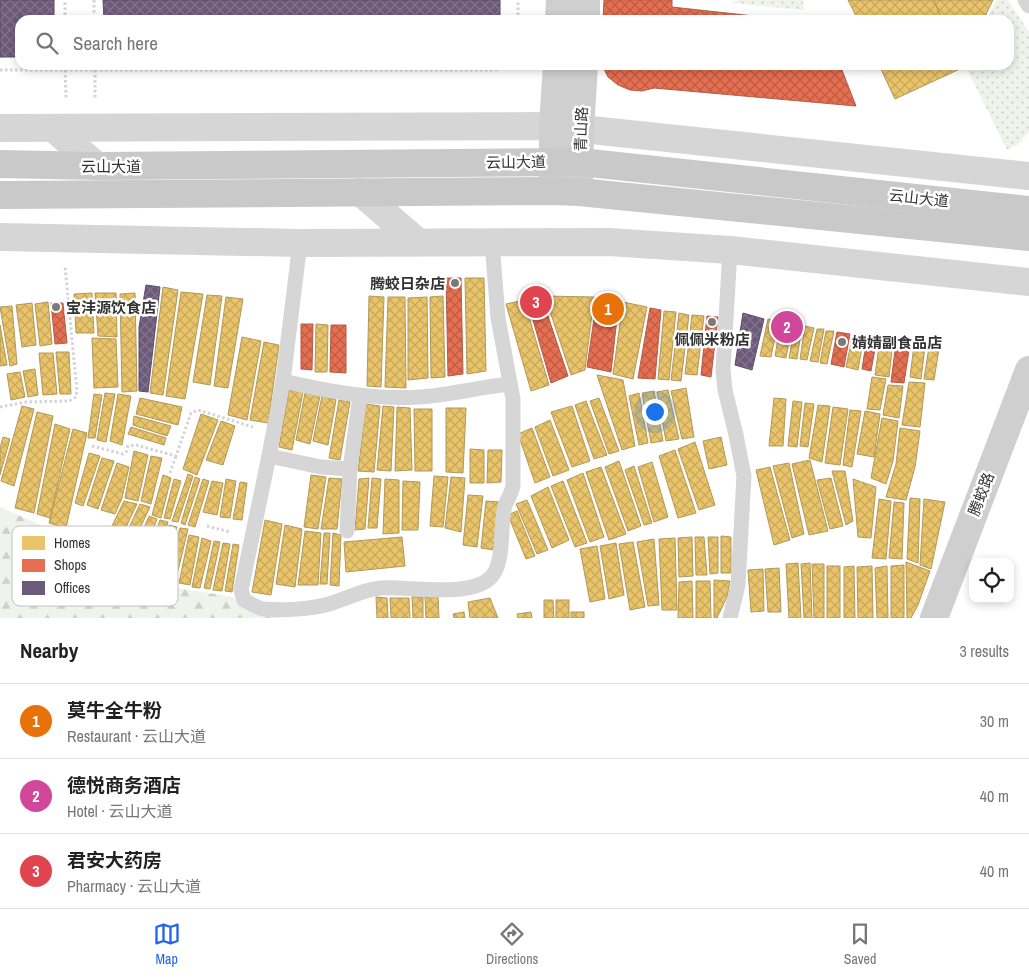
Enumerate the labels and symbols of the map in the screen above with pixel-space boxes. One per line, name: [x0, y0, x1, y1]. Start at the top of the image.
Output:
street label: 青山路: [570, 106, 592, 152]
street label: 云山大道: [486, 151, 546, 173]
street label: 云山大道: [81, 156, 141, 177]
street label: 云山大道: [888, 184, 950, 212]
place label: 腾蛟日杂店: [370, 273, 445, 294]
marker: 腾蛟日杂店: [449, 277, 461, 289]
pin: 3: [520, 283, 552, 321]
pin: 1: [592, 290, 624, 328]
place label: 宝沣源饮食店: [66, 297, 156, 318]
marker: 宝沣源饮食店: [50, 301, 62, 313]
pin: 2: [771, 308, 803, 346]
marker: 佩佩米粉店: [706, 316, 718, 328]
place label: 佩佩米粉店: [674, 329, 750, 350]
place label: 婧婧副食品店: [852, 332, 942, 353]
marker: 婧婧副食品店: [836, 336, 848, 348]
your location: [642, 399, 668, 425]
street label: 腾蛟路: [963, 469, 999, 519]
legend: [12, 526, 178, 606]
text: Homes: [54, 534, 91, 552]
text: Shops: [54, 556, 87, 574]
text: Offices: [54, 579, 90, 597]

